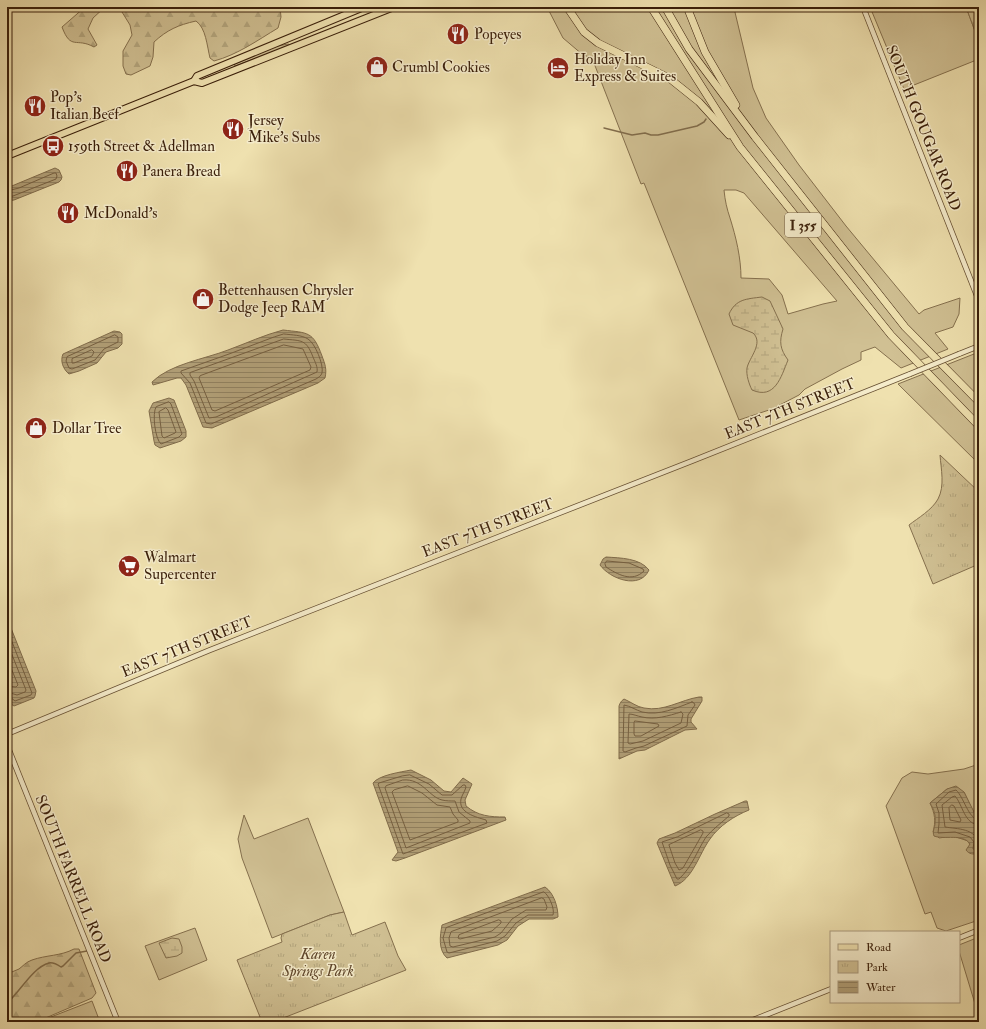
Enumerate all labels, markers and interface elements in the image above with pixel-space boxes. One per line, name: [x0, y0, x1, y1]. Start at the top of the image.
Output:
restaurant icon: Popeyes: [445, 21, 471, 47]
place label: Popeyes: [474, 25, 521, 45]
street label: SOUTH GOUGAR ROAD: [881, 42, 965, 214]
place label: Holiday Inn Express & Suites: [574, 50, 676, 87]
shop icon: Crumbl Cookies: [364, 54, 390, 80]
hotel icon: Holiday Inn Express & Suites: [545, 55, 571, 81]
place label: Crumbl Cookies: [392, 58, 490, 77]
place label: Pop's Italian Beef: [50, 88, 121, 124]
restaurant icon: Pop's Italian Beef: [22, 93, 48, 119]
place label: Jersey Mike's Subs: [247, 111, 320, 147]
restaurant icon: Jersey Mike's Subs: [220, 116, 246, 142]
bus stop icon: 159th Street & Adellman: [40, 133, 66, 159]
place label: 159th Street & Adellman: [68, 137, 215, 156]
restaurant icon: Panera Bread: [114, 158, 140, 184]
place label: Panera Bread: [142, 162, 221, 181]
restaurant icon: McDonald's: [55, 200, 81, 226]
place label: McDonald's: [84, 204, 157, 223]
road number: I 355: [785, 213, 821, 237]
place label: Bettenhausen Chrysler Dodge Jeep RAM: [218, 281, 354, 318]
shop icon: Bettenhausen Chrysler Dodge Jeep RAM: [190, 286, 216, 312]
street label: EAST 7TH STREET: [722, 374, 858, 444]
shop icon: Dollar Tree: [23, 415, 49, 441]
place label: Dollar Tree: [52, 419, 122, 438]
street label: EAST 7TH STREET: [420, 494, 556, 562]
place label: Walmart Supercenter: [143, 548, 217, 585]
supermarket icon: Walmart Supercenter: [116, 553, 142, 579]
street label: EAST 7TH STREET: [119, 612, 255, 682]
street label: SOUTH FARRELL ROAD: [31, 792, 115, 966]
legend: [830, 931, 960, 1003]
text: Road: [866, 940, 891, 955]
park label: Karen Springs Park: [281, 945, 354, 981]
text: Park: [866, 960, 888, 975]
text: Water: [865, 980, 896, 995]

